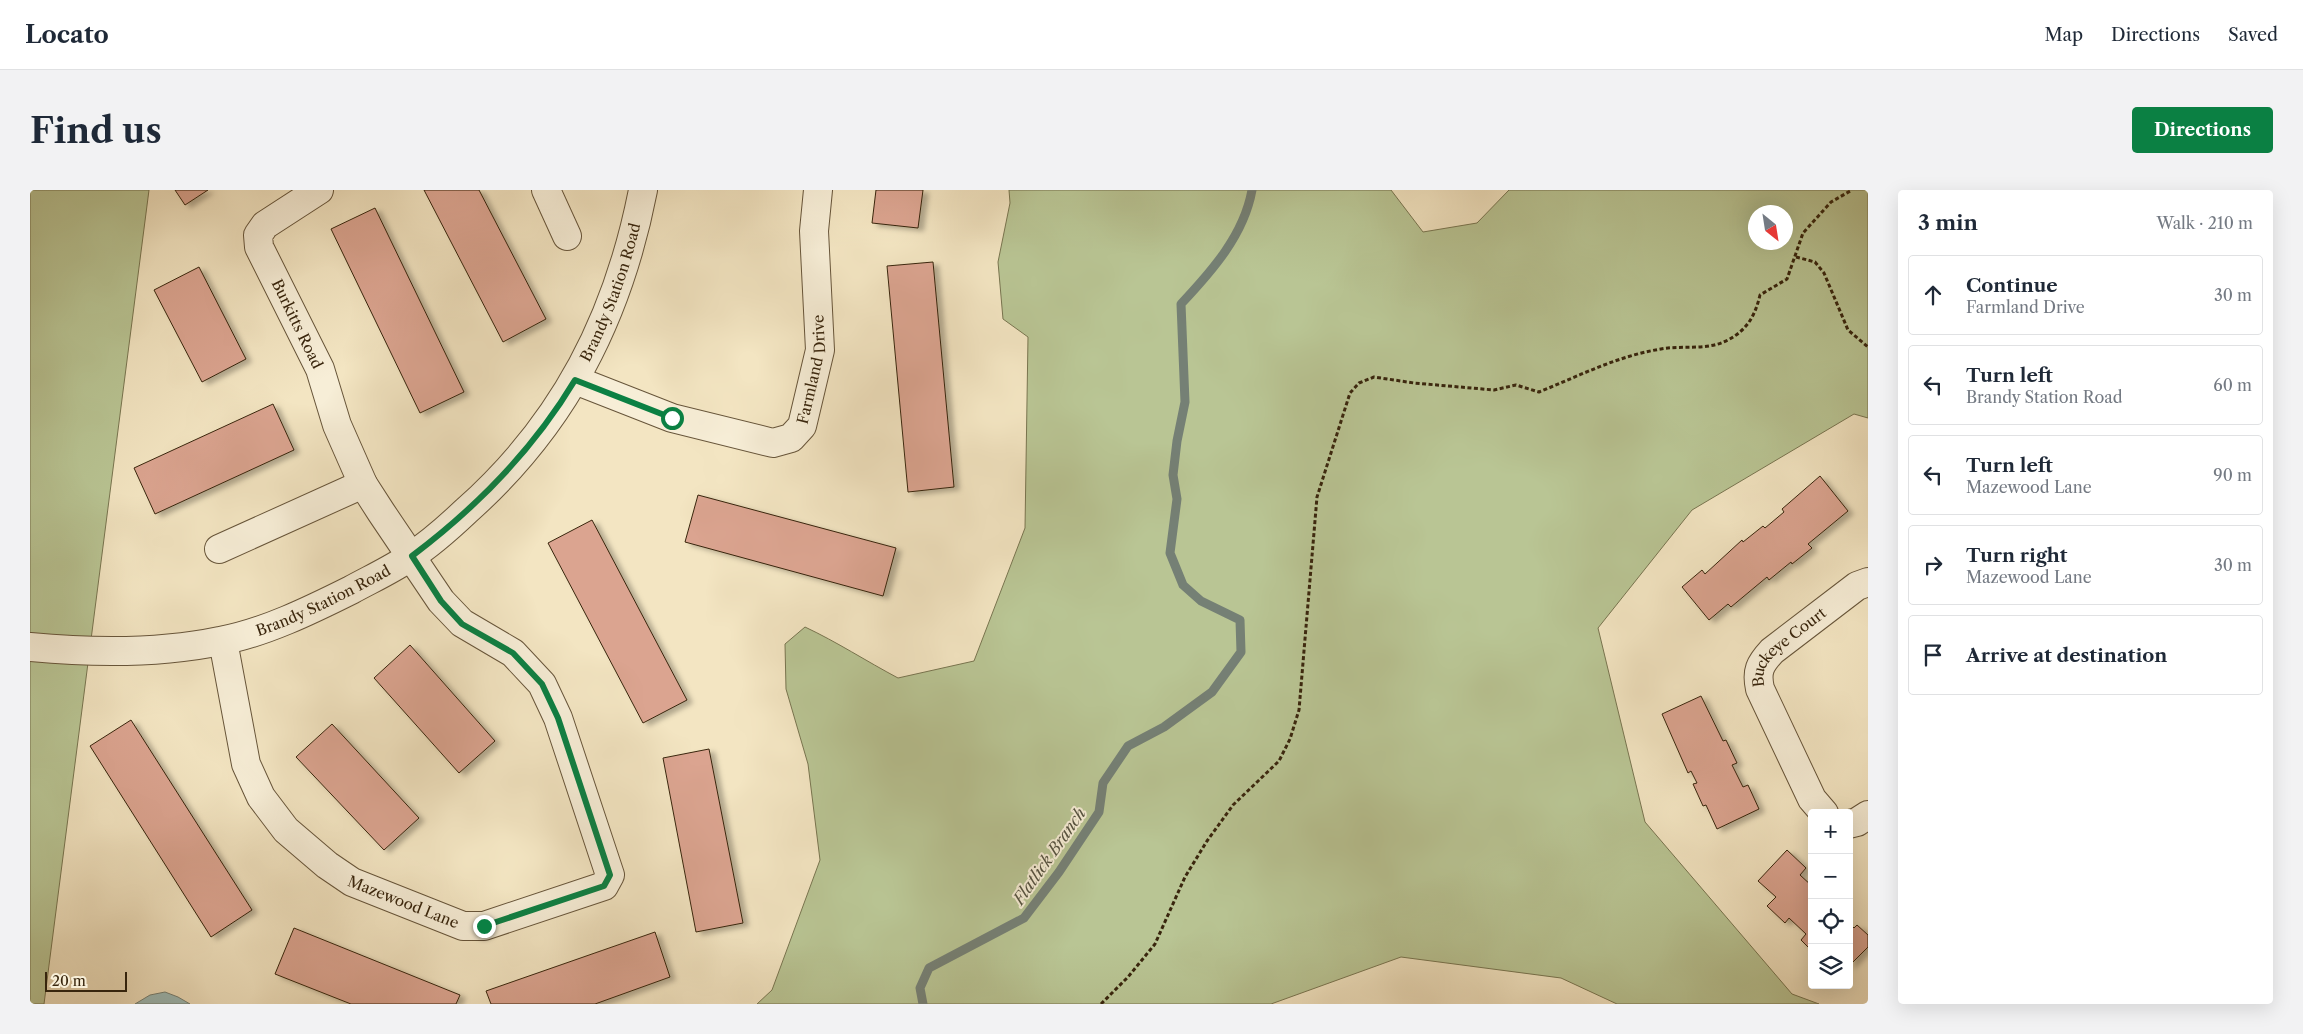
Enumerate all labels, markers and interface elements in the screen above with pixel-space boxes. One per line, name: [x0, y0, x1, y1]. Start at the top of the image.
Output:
text: Locato: [25, 20, 109, 49]
text: Map: [2044, 24, 2083, 46]
text: Directions: [2111, 24, 2200, 46]
text: Saved: [2228, 24, 2278, 46]
button: Directions: [2132, 107, 2273, 153]
text: Find us: [30, 109, 162, 152]
north arrow: [1748, 205, 1793, 250]
text: 3 min: [1918, 210, 1978, 235]
text: Walk · 210 m: [2157, 213, 2253, 233]
street label: Brandy Station Road: [576, 221, 644, 365]
text: Continue: [1966, 274, 2058, 297]
street label: Burkitts Road: [268, 276, 327, 372]
icon: ahead: [1919, 281, 1947, 309]
text: 30 m: [2214, 285, 2252, 305]
text: Farmland Drive: [1966, 297, 2085, 317]
street label: Farmland Drive: [793, 314, 829, 426]
text: Turn left: [1966, 364, 2053, 387]
icon: left: [1919, 371, 1947, 399]
text: 60 m: [2213, 375, 2252, 395]
text: Brandy Station Road: [1966, 387, 2122, 407]
route start: [661, 407, 684, 430]
text: Turn left: [1966, 454, 2053, 477]
icon: left: [1919, 461, 1947, 489]
text: 90 m: [2213, 465, 2252, 485]
text: Mazewood Lane: [1966, 477, 2092, 497]
text: Turn right: [1966, 544, 2067, 567]
icon: right: [1919, 551, 1947, 579]
text: 30 m: [2214, 555, 2252, 575]
street label: Brandy Station Road: [253, 561, 394, 640]
text: Mazewood Lane: [1966, 567, 2092, 587]
street label: Buckeye Court: [1748, 603, 1830, 688]
icon: arrive: [1919, 641, 1947, 669]
text: Arrive at destination: [1966, 644, 2167, 667]
water label: Flatlick Branch: [1007, 804, 1090, 910]
map controls: [1808, 809, 1853, 989]
button: +: [1808, 809, 1853, 854]
button: −: [1808, 854, 1853, 899]
street label: Mazewood Lane: [345, 871, 462, 932]
button: locate: [1808, 899, 1853, 944]
route end: [473, 915, 496, 938]
button: layers: [1808, 944, 1853, 989]
scale bar: [45, 969, 128, 992]
text: 20 m: [52, 972, 86, 990]

